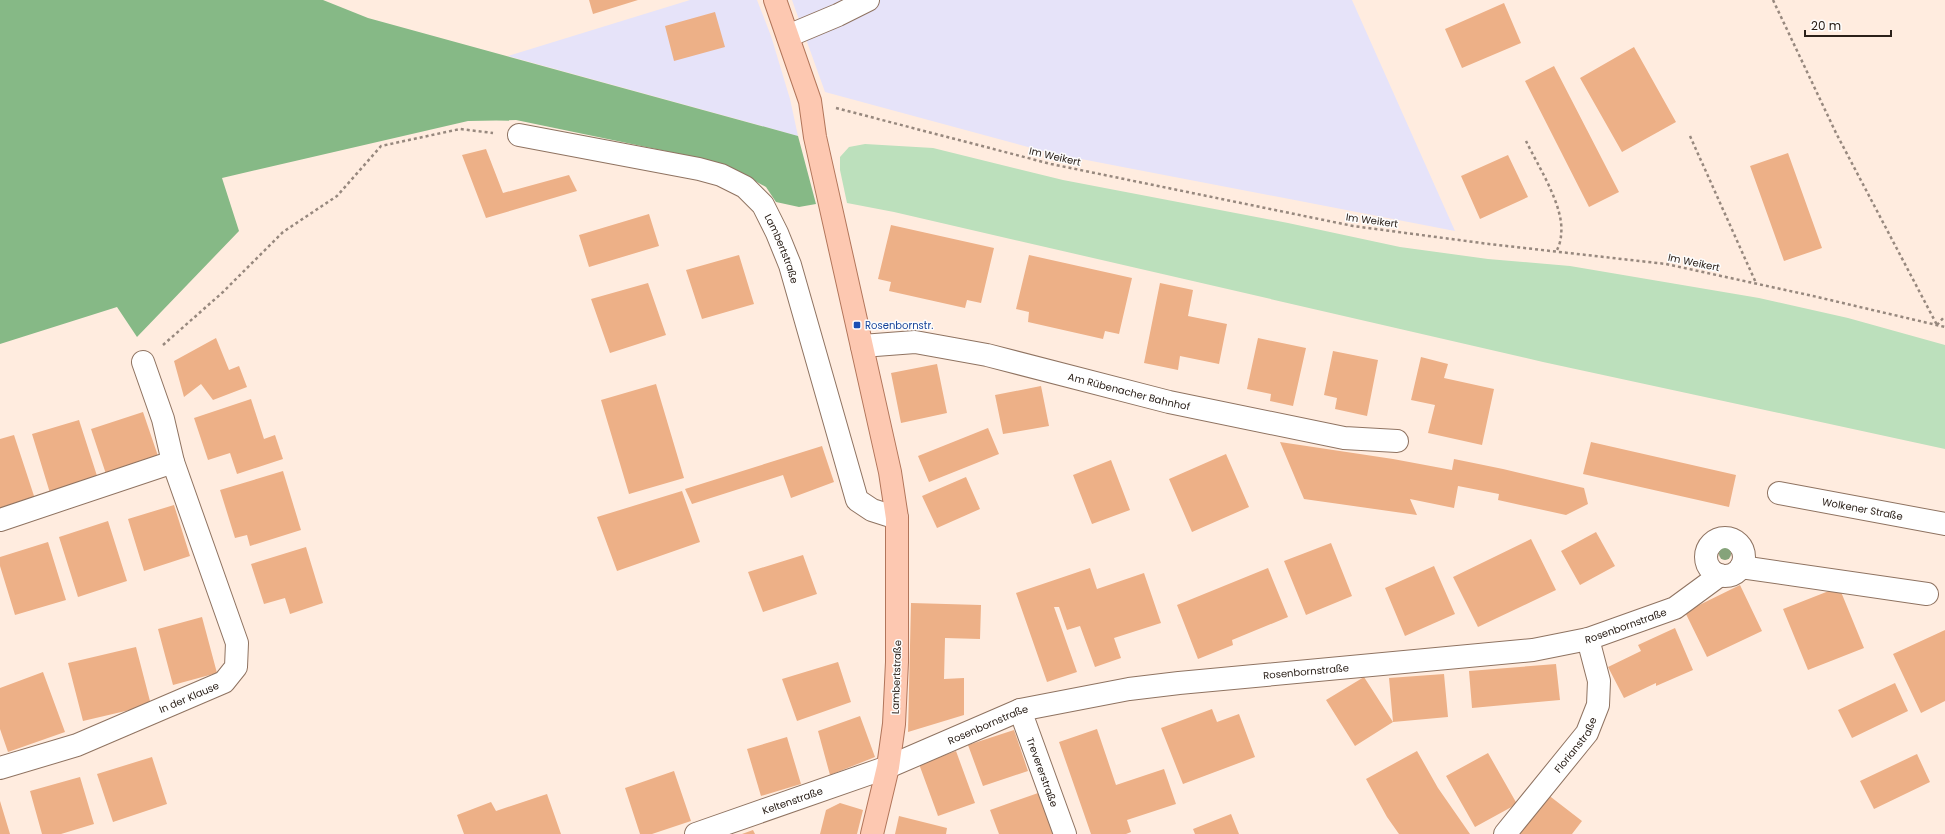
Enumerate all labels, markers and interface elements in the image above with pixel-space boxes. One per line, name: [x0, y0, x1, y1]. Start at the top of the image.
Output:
scale bar: [1805, 12, 1891, 38]
text: 20 m: [1811, 17, 1841, 34]
street label: Im Weikert: [1028, 143, 1083, 170]
street label: Im Weikert: [1345, 209, 1399, 232]
street label: Lambertstraße: [761, 211, 802, 285]
street label: Im Weikert: [1667, 250, 1722, 275]
place label: Rosenbornstr.: [865, 318, 933, 333]
marker: Rosenbornstr.: [852, 320, 862, 330]
street label: Am Rübenacher Bahnhof: [1066, 369, 1191, 414]
street label: Wolkener Straße: [1821, 494, 1904, 524]
street label: Rosenbornstraße: [1584, 605, 1669, 647]
street label: Lambertstraße: [888, 640, 905, 714]
street label: Rosenbornstraße: [1262, 660, 1350, 683]
street label: In der Klause: [157, 678, 221, 717]
street label: Rosenbornstraße: [945, 702, 1029, 748]
street label: Florianstraße: [1551, 715, 1601, 776]
street label: Trevererstraße: [1023, 735, 1062, 809]
street label: Keltenstraße: [760, 783, 825, 818]

